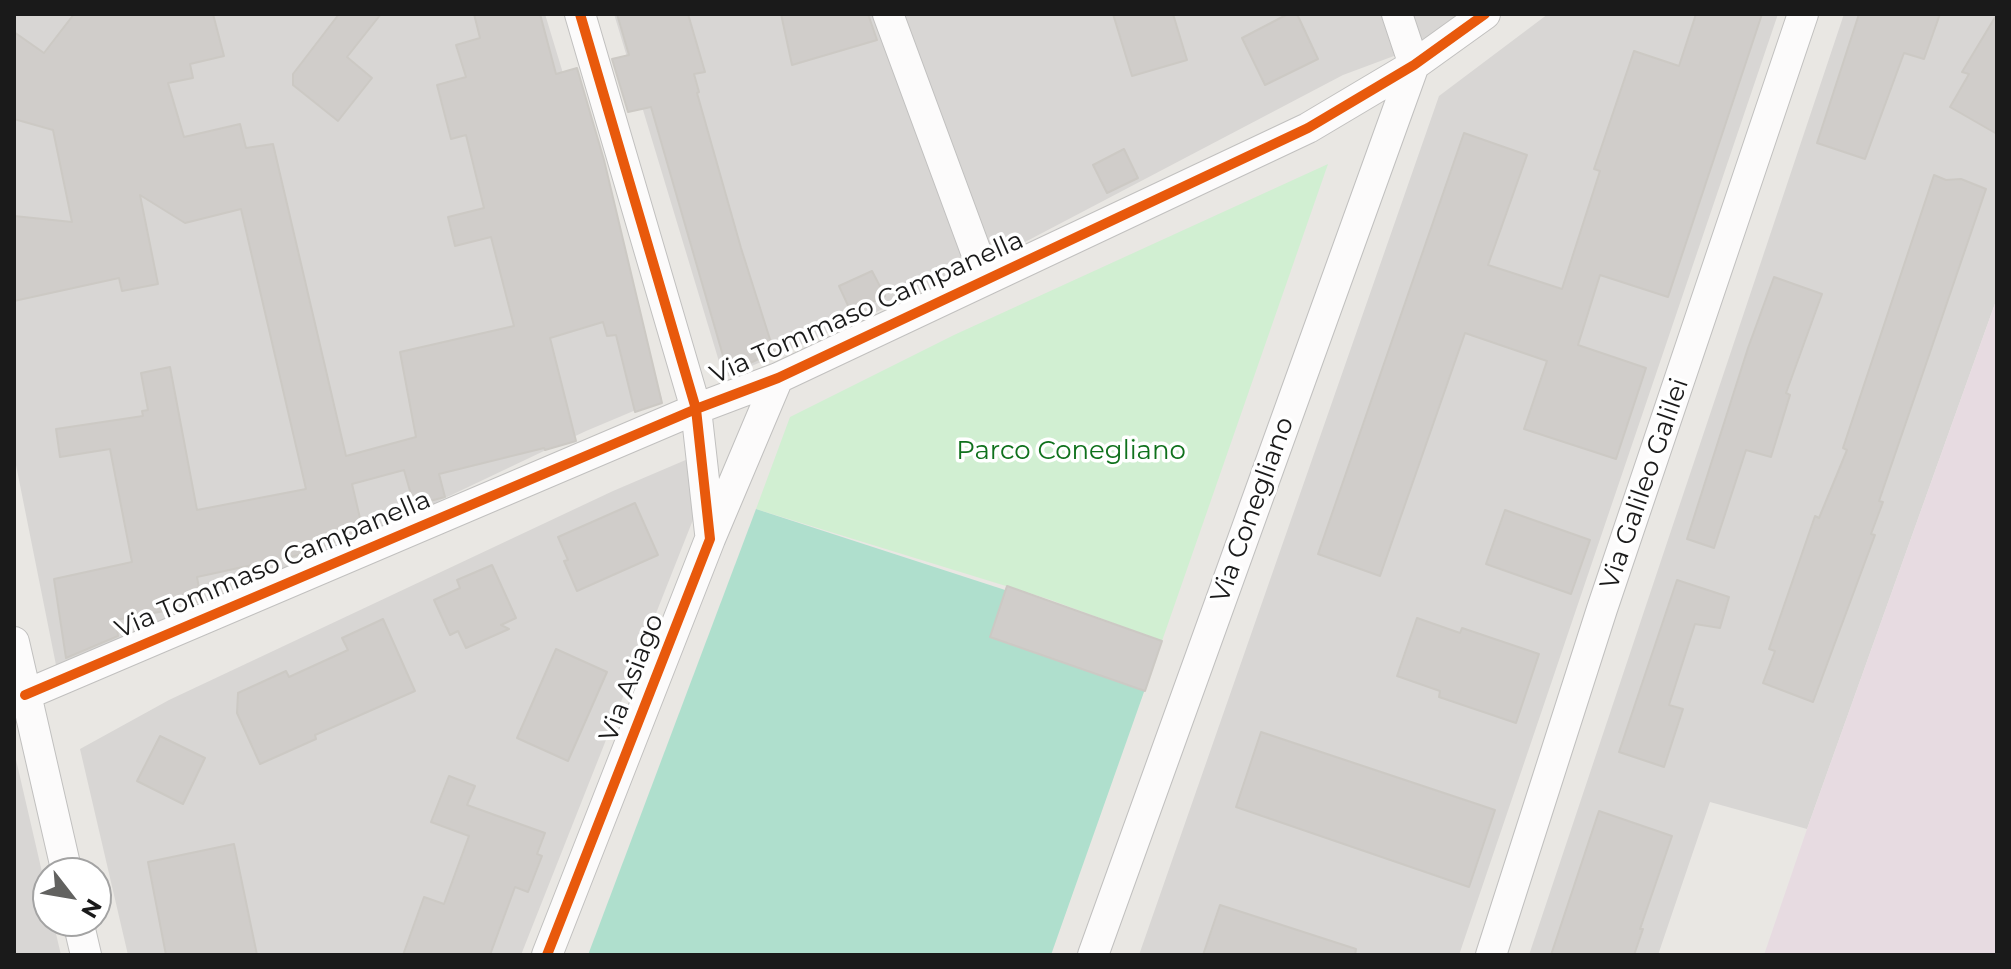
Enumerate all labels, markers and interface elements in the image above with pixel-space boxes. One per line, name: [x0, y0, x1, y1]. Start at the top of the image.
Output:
street label: Via Tommaso Campanella: [706, 225, 1028, 391]
street label: Via Galileo Galilei: [1594, 374, 1696, 594]
street label: Via Conegliano: [1205, 413, 1301, 607]
park label: Parco Conegliano: [956, 435, 1186, 467]
street label: Via Tommaso Campanella: [111, 484, 435, 646]
street label: Via Asiago: [593, 610, 671, 746]
north arrow: [32, 857, 112, 937]
text: N: [75, 894, 107, 923]

